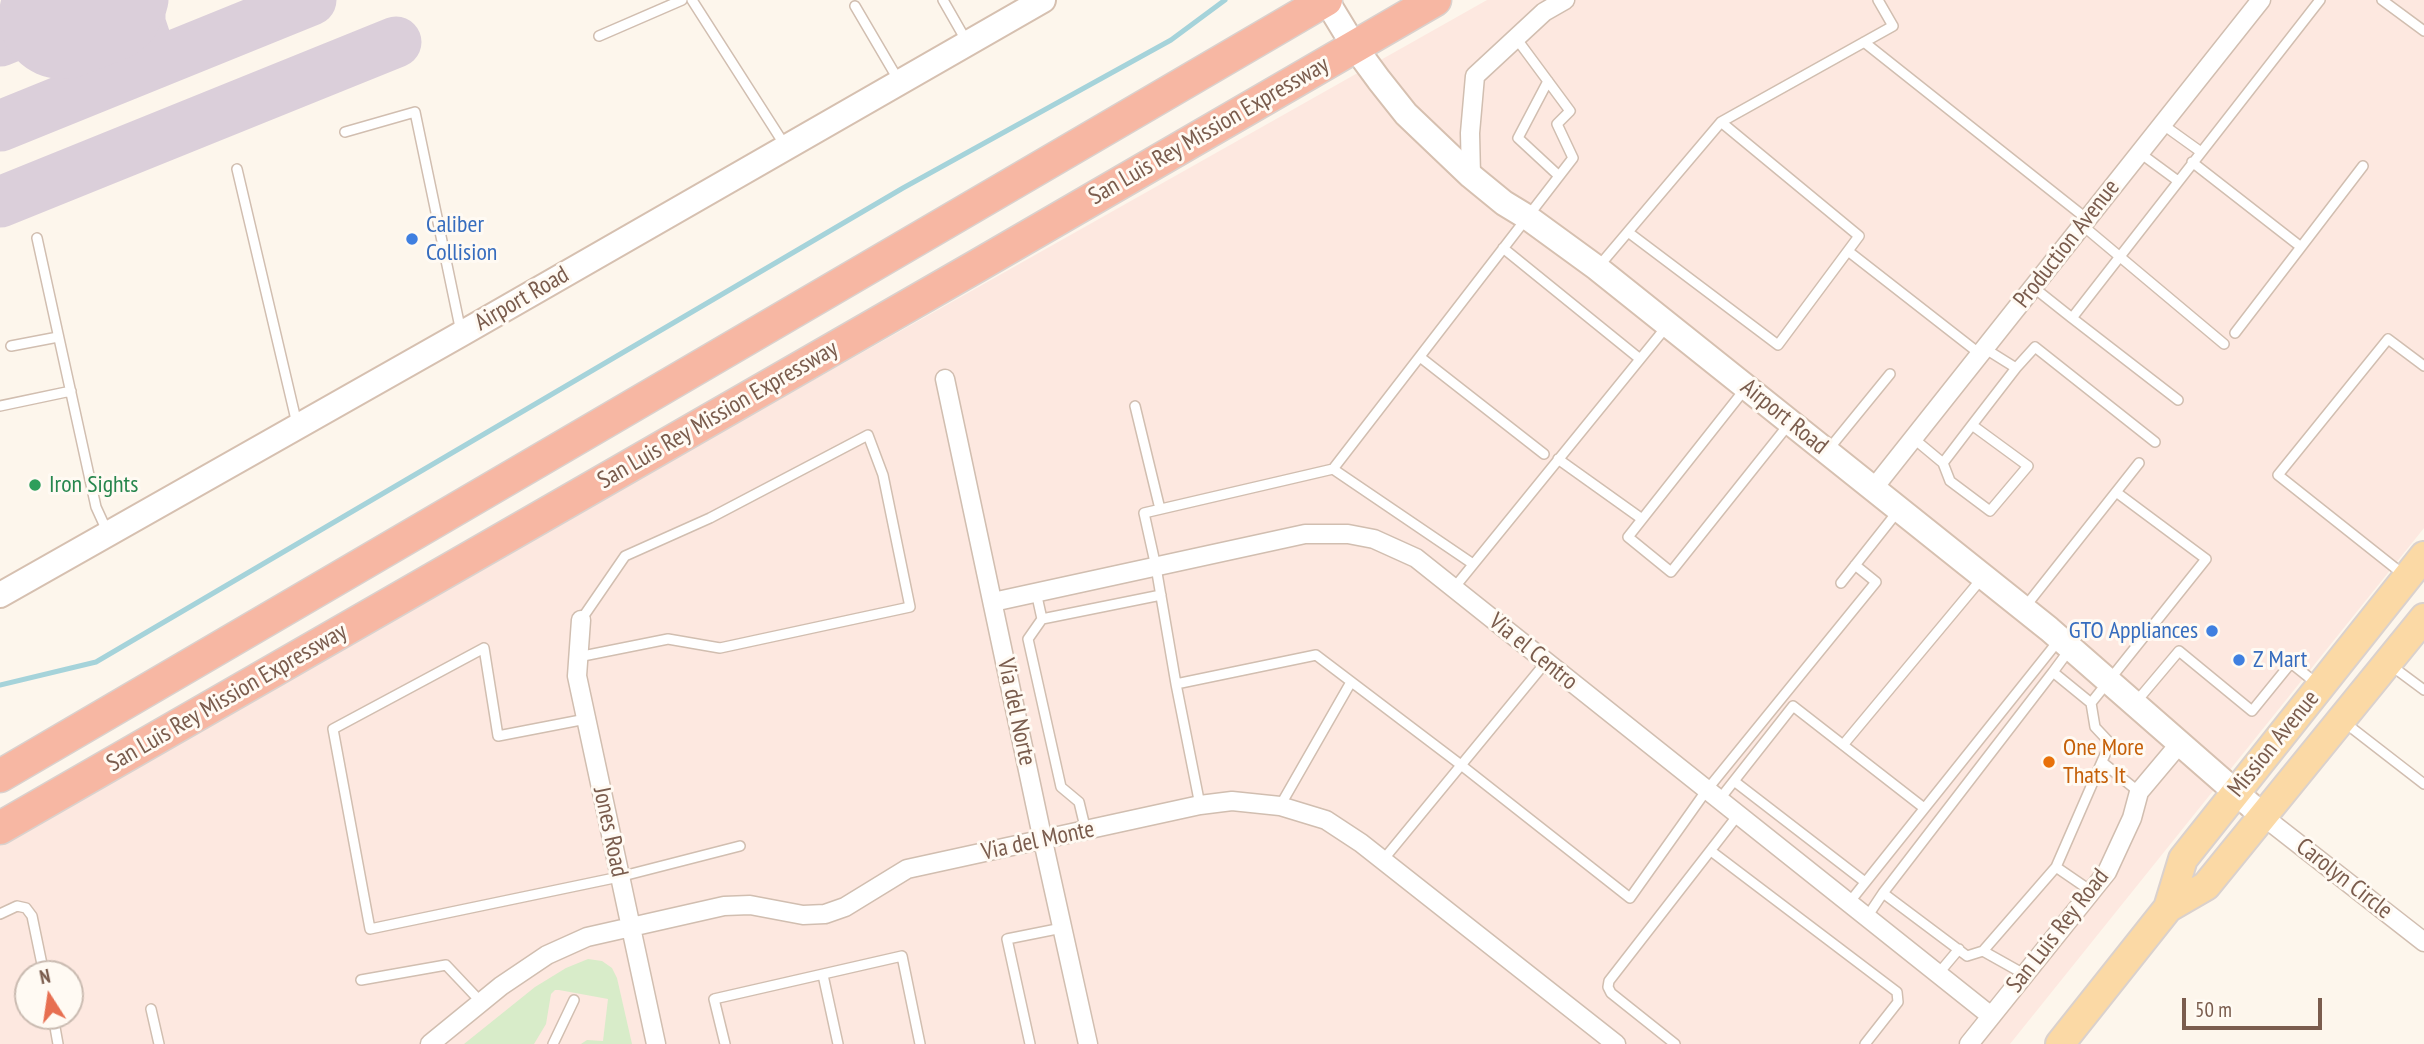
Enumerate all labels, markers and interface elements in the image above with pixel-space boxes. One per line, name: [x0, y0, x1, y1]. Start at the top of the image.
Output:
street label: San Luis Rey Mission Expressway: [1084, 50, 1334, 212]
street label: Production Avenue: [2008, 174, 2126, 314]
place label: Caliber Collision: [426, 211, 497, 267]
marker: Caliber Collision: [404, 231, 420, 247]
street label: Airport Road: [470, 261, 574, 337]
street label: San Luis Rey Mission Expressway: [593, 334, 843, 496]
street label: Airport Road: [1735, 373, 1833, 461]
place label: Iron Sights: [49, 471, 138, 499]
marker: Iron Sights: [27, 477, 43, 493]
street label: Via el Centro: [1483, 607, 1583, 697]
street label: San Luis Rey Mission Expressway: [102, 617, 352, 779]
place label: GTO Appliances: [2069, 617, 2198, 645]
marker: GTO Appliances: [2204, 623, 2220, 639]
place label: Z Mart: [2253, 646, 2307, 674]
marker: Z Mart: [2231, 652, 2247, 668]
street label: Via del Norte: [991, 656, 1041, 768]
street label: Mission Avenue: [2222, 685, 2326, 803]
place label: One More Thats It: [2063, 734, 2144, 790]
marker: One More Thats It: [2041, 754, 2057, 770]
street label: Jones Road: [586, 785, 634, 879]
street label: Via del Monte: [979, 815, 1097, 867]
street label: Carolyn Circle: [2290, 832, 2398, 926]
street label: San Luis Rey Road: [2001, 863, 2115, 999]
north arrow: [14, 960, 84, 1030]
text: N: [38, 964, 53, 989]
scale bar: [2186, 984, 2326, 1028]
text: 50 m: [2195, 996, 2232, 1023]

